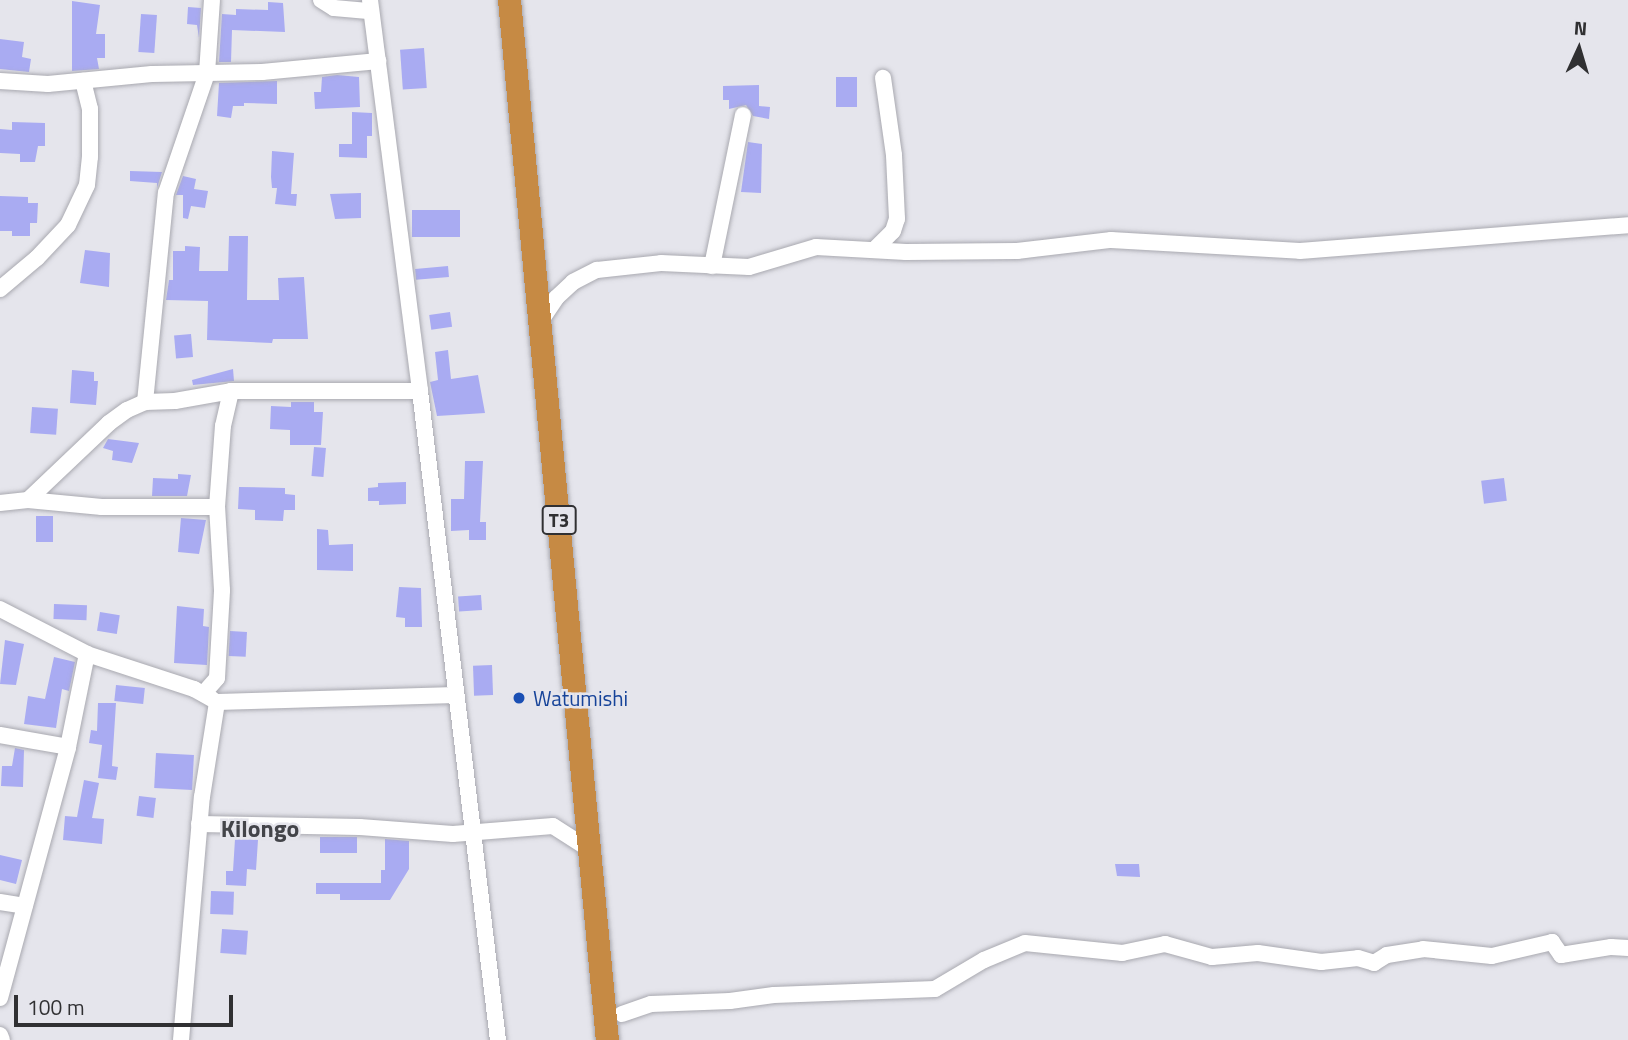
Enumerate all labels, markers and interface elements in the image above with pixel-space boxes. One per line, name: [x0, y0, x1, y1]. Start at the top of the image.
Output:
text: N: [1573, 13, 1588, 42]
north arrow: [1544, 14, 1614, 84]
road number: T3: [542, 505, 576, 536]
place label: Watumishi: [533, 685, 628, 711]
marker: Watumishi: [511, 690, 527, 706]
district label: Kilongo: [221, 815, 299, 843]
scale bar: [18, 981, 236, 1025]
text: 100 m: [27, 991, 84, 1023]

